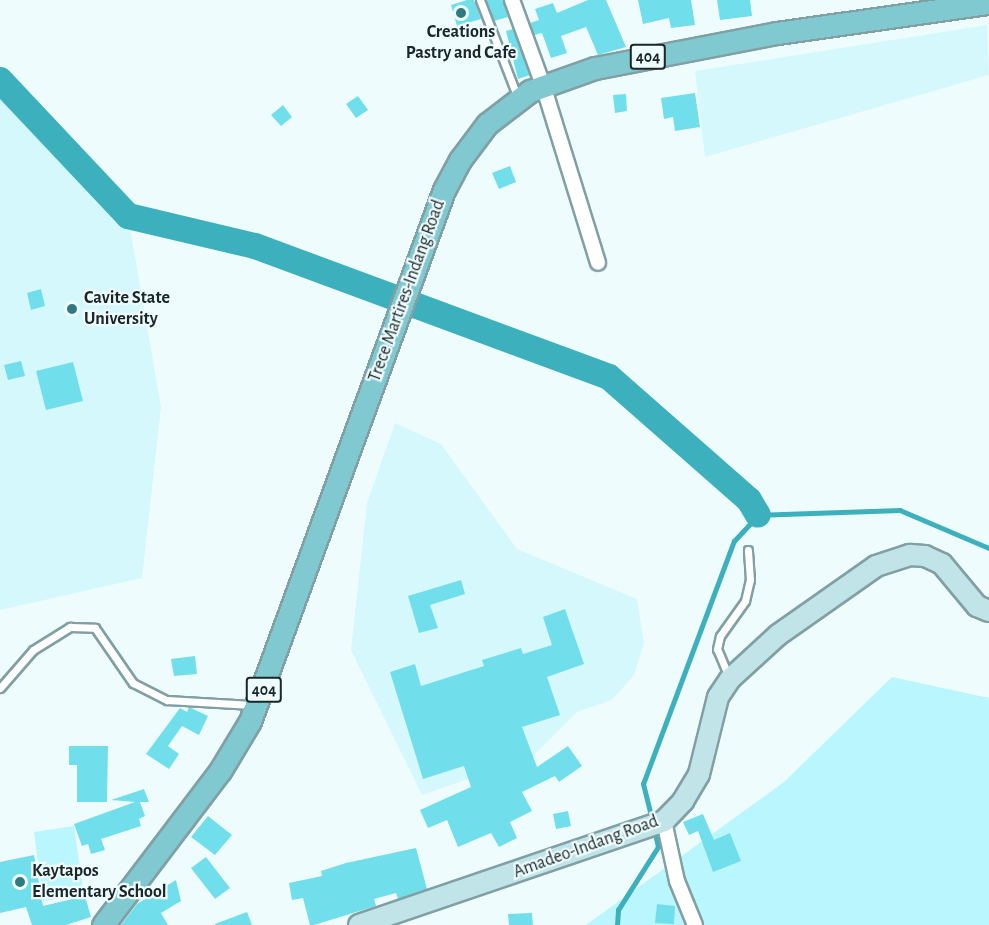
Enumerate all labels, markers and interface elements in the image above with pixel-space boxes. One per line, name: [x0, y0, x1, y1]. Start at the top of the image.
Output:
marker: Creations Pastry and Cafe: [454, 6, 468, 20]
place label: Creations Pastry and Cafe: [406, 22, 516, 64]
road number: 404: [628, 44, 668, 70]
street label: Trece Martires-Indang Road: [364, 197, 450, 385]
place label: Cavite State University: [84, 288, 170, 330]
marker: Cavite State University: [65, 302, 79, 316]
road number: 404: [244, 677, 284, 703]
street label: Amadeo-Indang Road: [511, 811, 661, 883]
place label: Kaytapos Elementary School: [32, 861, 167, 904]
marker: Kaytapos Elementary School: [13, 875, 27, 889]

